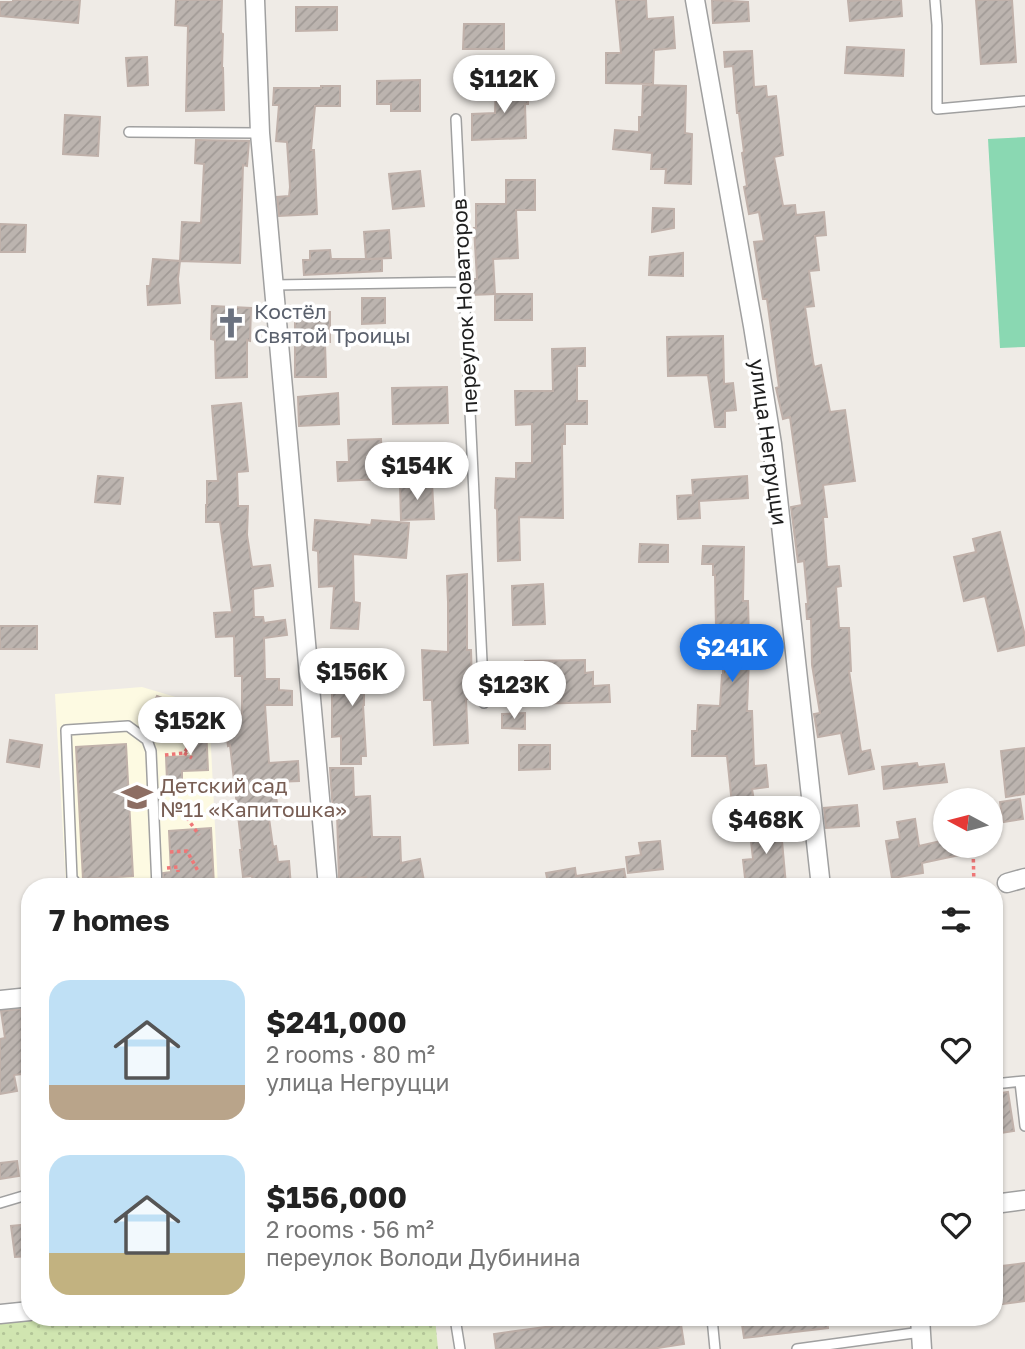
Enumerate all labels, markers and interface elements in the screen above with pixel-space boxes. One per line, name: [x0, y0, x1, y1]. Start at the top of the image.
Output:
pin: $112K: [455, 55, 553, 115]
text: $112K: [469, 64, 539, 92]
street label: переулок Новаторов: [445, 198, 483, 414]
place label: Костёл Святой Троицы: [254, 298, 411, 348]
church icon: Костёл Святой Троицы: [214, 306, 248, 340]
street label: улица Негруцци: [744, 357, 794, 527]
pin: $154K: [368, 442, 466, 502]
text: $154K: [381, 451, 453, 479]
pin: $241K: [683, 624, 781, 684]
text: $241K: [696, 633, 768, 661]
pin: $156K: [303, 648, 401, 708]
text: $156K: [316, 657, 388, 685]
pin: $123K: [465, 662, 563, 721]
text: $123K: [478, 670, 550, 698]
pin: $152K: [141, 698, 239, 757]
text: $152K: [154, 706, 226, 734]
place label: Детский сад №11 «Капитошка»: [160, 772, 347, 822]
school or university icon: Детский сад №11 «Капитошка»: [120, 780, 154, 814]
north arrow: [933, 788, 1003, 858]
map controls: [933, 788, 1003, 858]
pin: $468K: [717, 796, 815, 856]
text: $468K: [728, 805, 804, 833]
icon: filters: [937, 901, 975, 939]
text: 7 homes: [49, 902, 170, 938]
text: $241,000: [266, 1004, 407, 1040]
icon: home: [105, 1008, 189, 1092]
icon: heart: [937, 1031, 975, 1069]
text: 2 rooms · 80 m²: [266, 1040, 435, 1068]
text: улица Негруцци: [266, 1068, 450, 1096]
text: $156,000: [266, 1179, 407, 1215]
icon: home: [105, 1183, 189, 1267]
icon: heart: [937, 1206, 975, 1244]
text: 2 rooms · 56 m²: [266, 1215, 434, 1243]
text: переулок Володи Дубинина: [266, 1243, 581, 1271]

